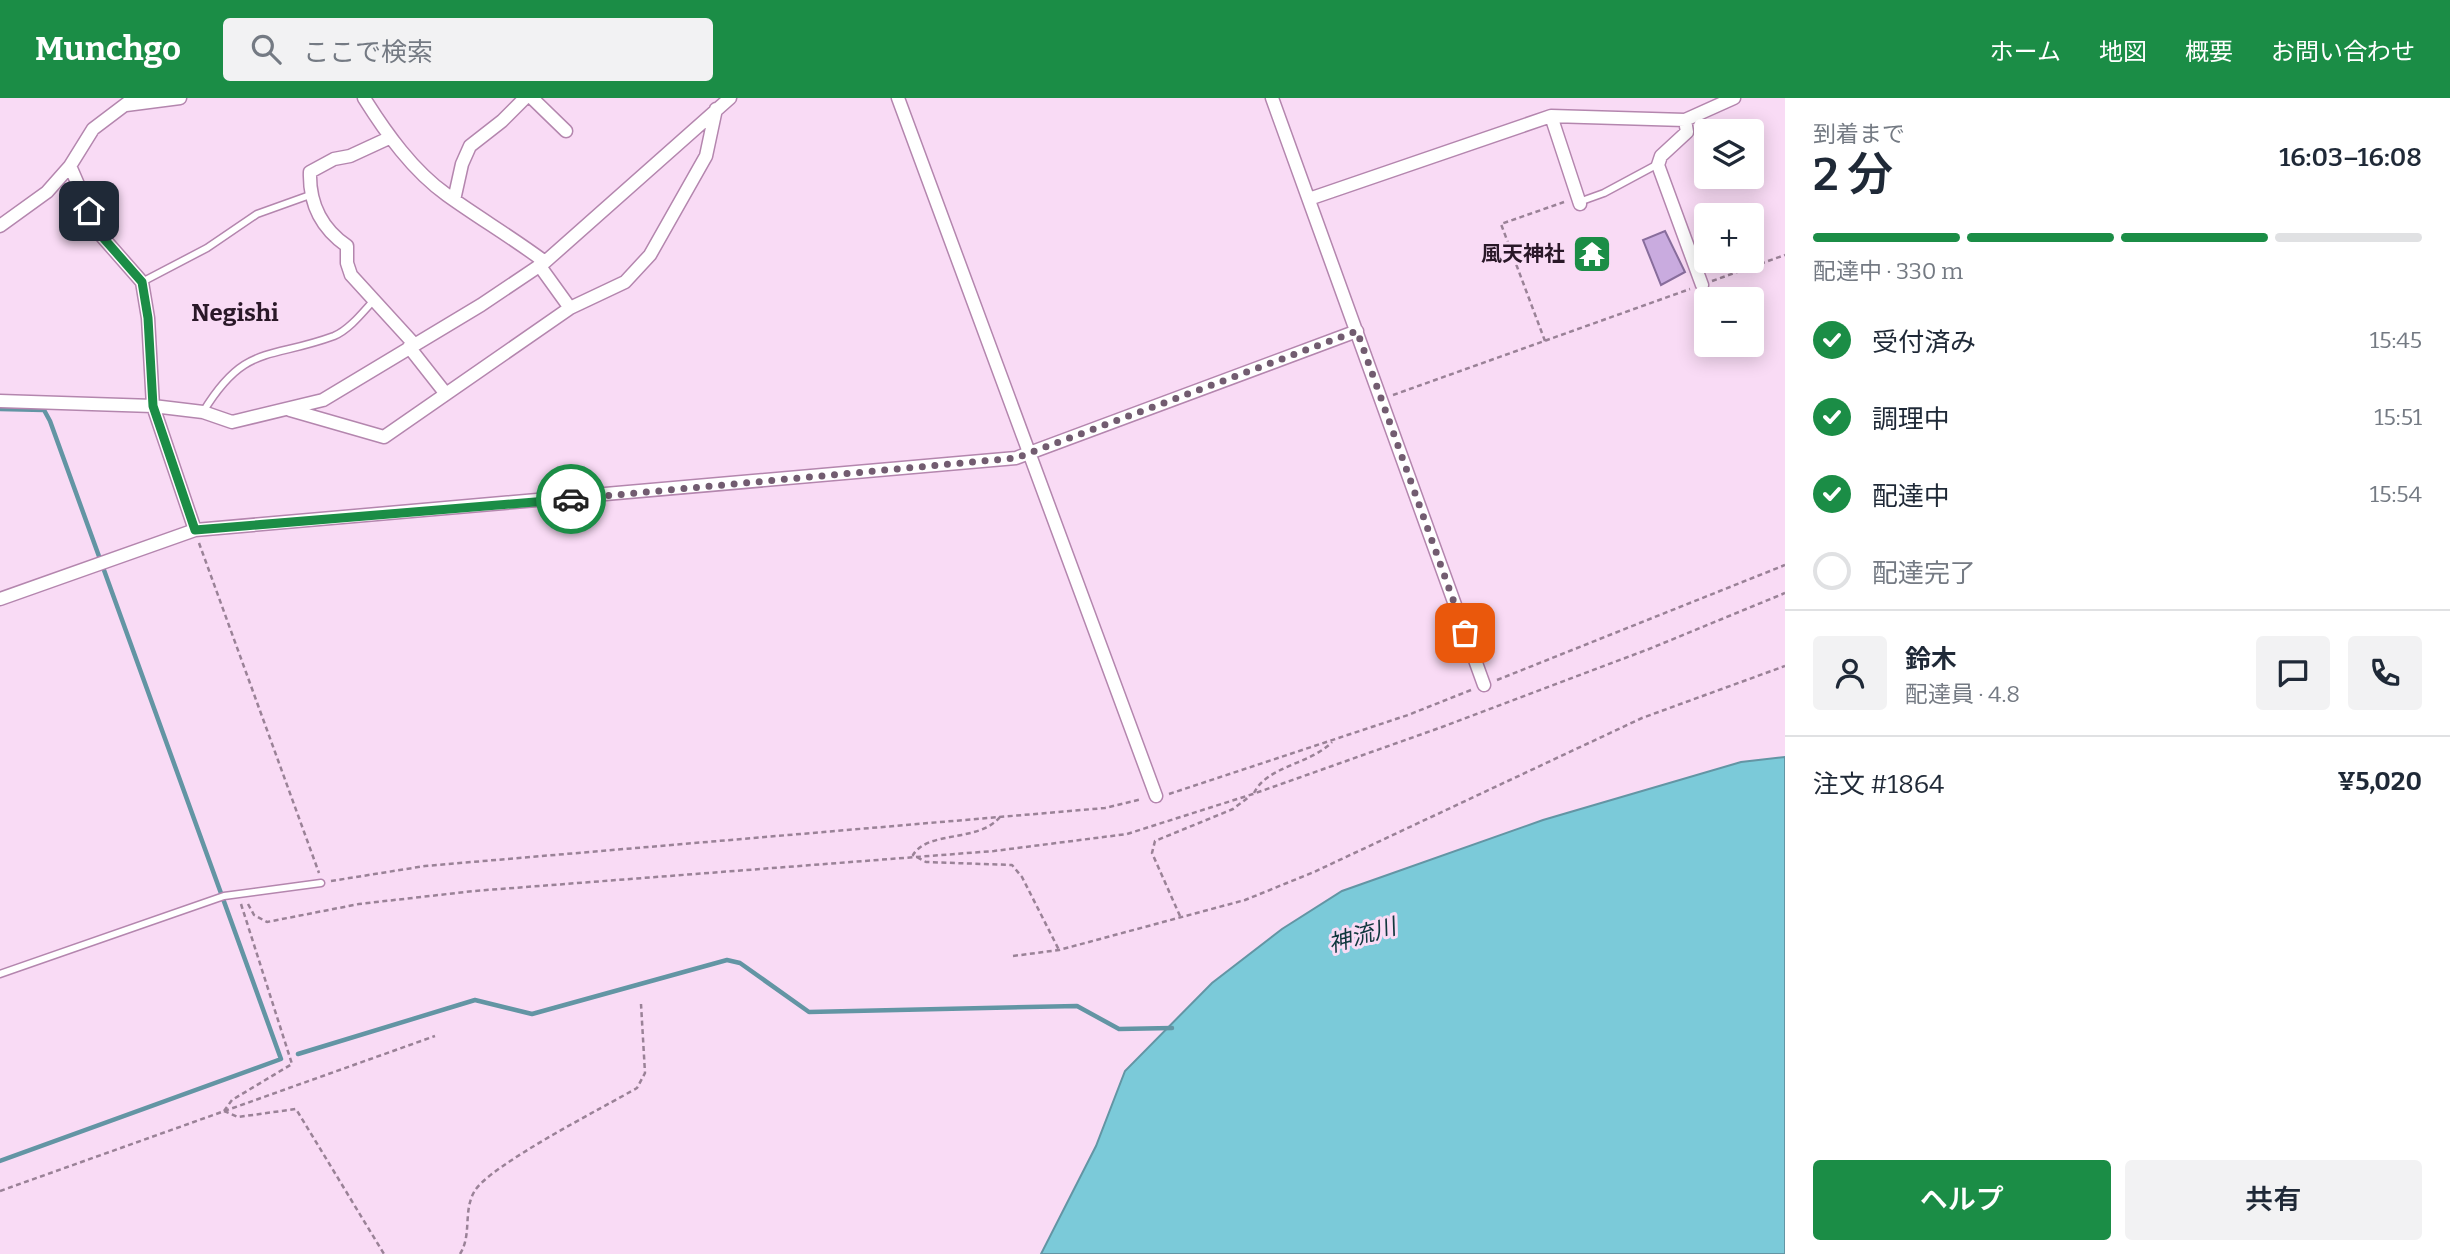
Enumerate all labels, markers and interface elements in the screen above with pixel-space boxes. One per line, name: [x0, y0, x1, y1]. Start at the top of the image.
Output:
search box: [223, 18, 713, 81]
text: Munchgo: [35, 29, 181, 69]
icon: search: [247, 30, 285, 68]
text: ここで検索: [303, 37, 433, 68]
text: ホーム: [1990, 38, 2061, 66]
text: 地図: [2099, 38, 2147, 66]
text: 概要: [2185, 38, 2233, 66]
text: お問い合わせ: [2271, 38, 2415, 66]
map controls: [1694, 119, 1764, 357]
button: layers: [1694, 119, 1764, 189]
text: 到着まで: [1813, 120, 1905, 148]
text: 16:03–16:08: [2279, 142, 2422, 173]
text: 2 分: [1813, 147, 1893, 202]
pin: [59, 181, 119, 241]
icon: home: [70, 192, 108, 230]
button: +: [1694, 203, 1764, 273]
temple icon: 風天神社: [1571, 233, 1613, 275]
place label: 風天神社: [1481, 241, 1565, 267]
text: 配達中 · 330 m: [1813, 257, 1963, 285]
button: −: [1694, 287, 1764, 357]
district label: Negishi: [191, 299, 279, 327]
icon: check: [1813, 321, 1851, 359]
text: 15:45: [2370, 326, 2422, 354]
text: 受付済み: [1872, 327, 1976, 358]
icon: check: [1813, 398, 1851, 436]
text: 15:51: [2374, 403, 2422, 431]
text: 調理中: [1872, 404, 1950, 435]
courier: [536, 464, 606, 534]
icon: check: [1813, 475, 1851, 513]
icon: car: [552, 480, 590, 518]
text: 15:54: [2370, 480, 2422, 508]
text: 配達中: [1872, 481, 1950, 512]
text: 配達完了: [1872, 558, 1976, 589]
pin: [1435, 603, 1495, 663]
icon: bag: [1446, 614, 1484, 652]
button: person: [1813, 636, 1887, 710]
button: chat: [2256, 636, 2330, 710]
button: phone: [2348, 636, 2422, 710]
text: 鈴木: [1905, 644, 1957, 675]
text: 配達員 · 4.8: [1905, 680, 2020, 708]
text: ¥5,020: [2338, 766, 2422, 797]
text: 注文 #1864: [1813, 769, 1944, 800]
water label: 神流川: [1325, 911, 1402, 958]
button: ヘルプ: [1813, 1160, 2111, 1240]
button: 共有: [2125, 1160, 2422, 1240]

